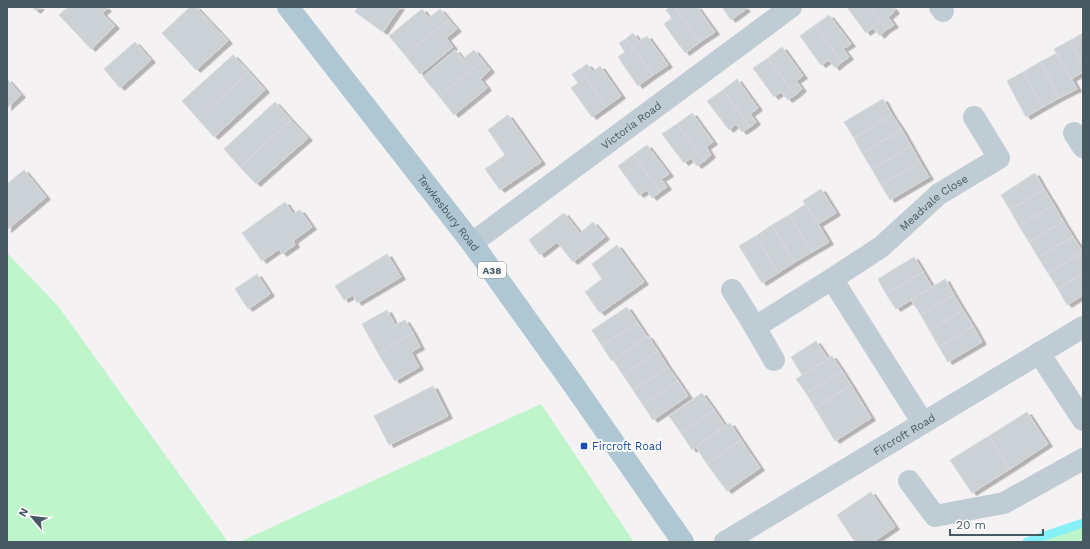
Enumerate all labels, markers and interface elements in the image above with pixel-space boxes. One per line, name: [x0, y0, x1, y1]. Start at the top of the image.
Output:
street label: Victoria Road: [599, 99, 664, 152]
street label: Tewkesbury Road: [414, 172, 482, 254]
street label: Meadvale Close: [897, 172, 970, 234]
road number: A38: [478, 262, 506, 278]
street label: Fircroft Road: [871, 411, 938, 458]
place label: Fircroft Road: [592, 440, 662, 453]
marker: Fircroft Road: [579, 441, 589, 451]
north arrow: [12, 497, 52, 537]
text: N: [16, 506, 31, 519]
scale bar: [950, 511, 1043, 537]
text: 20 m: [956, 518, 986, 532]

